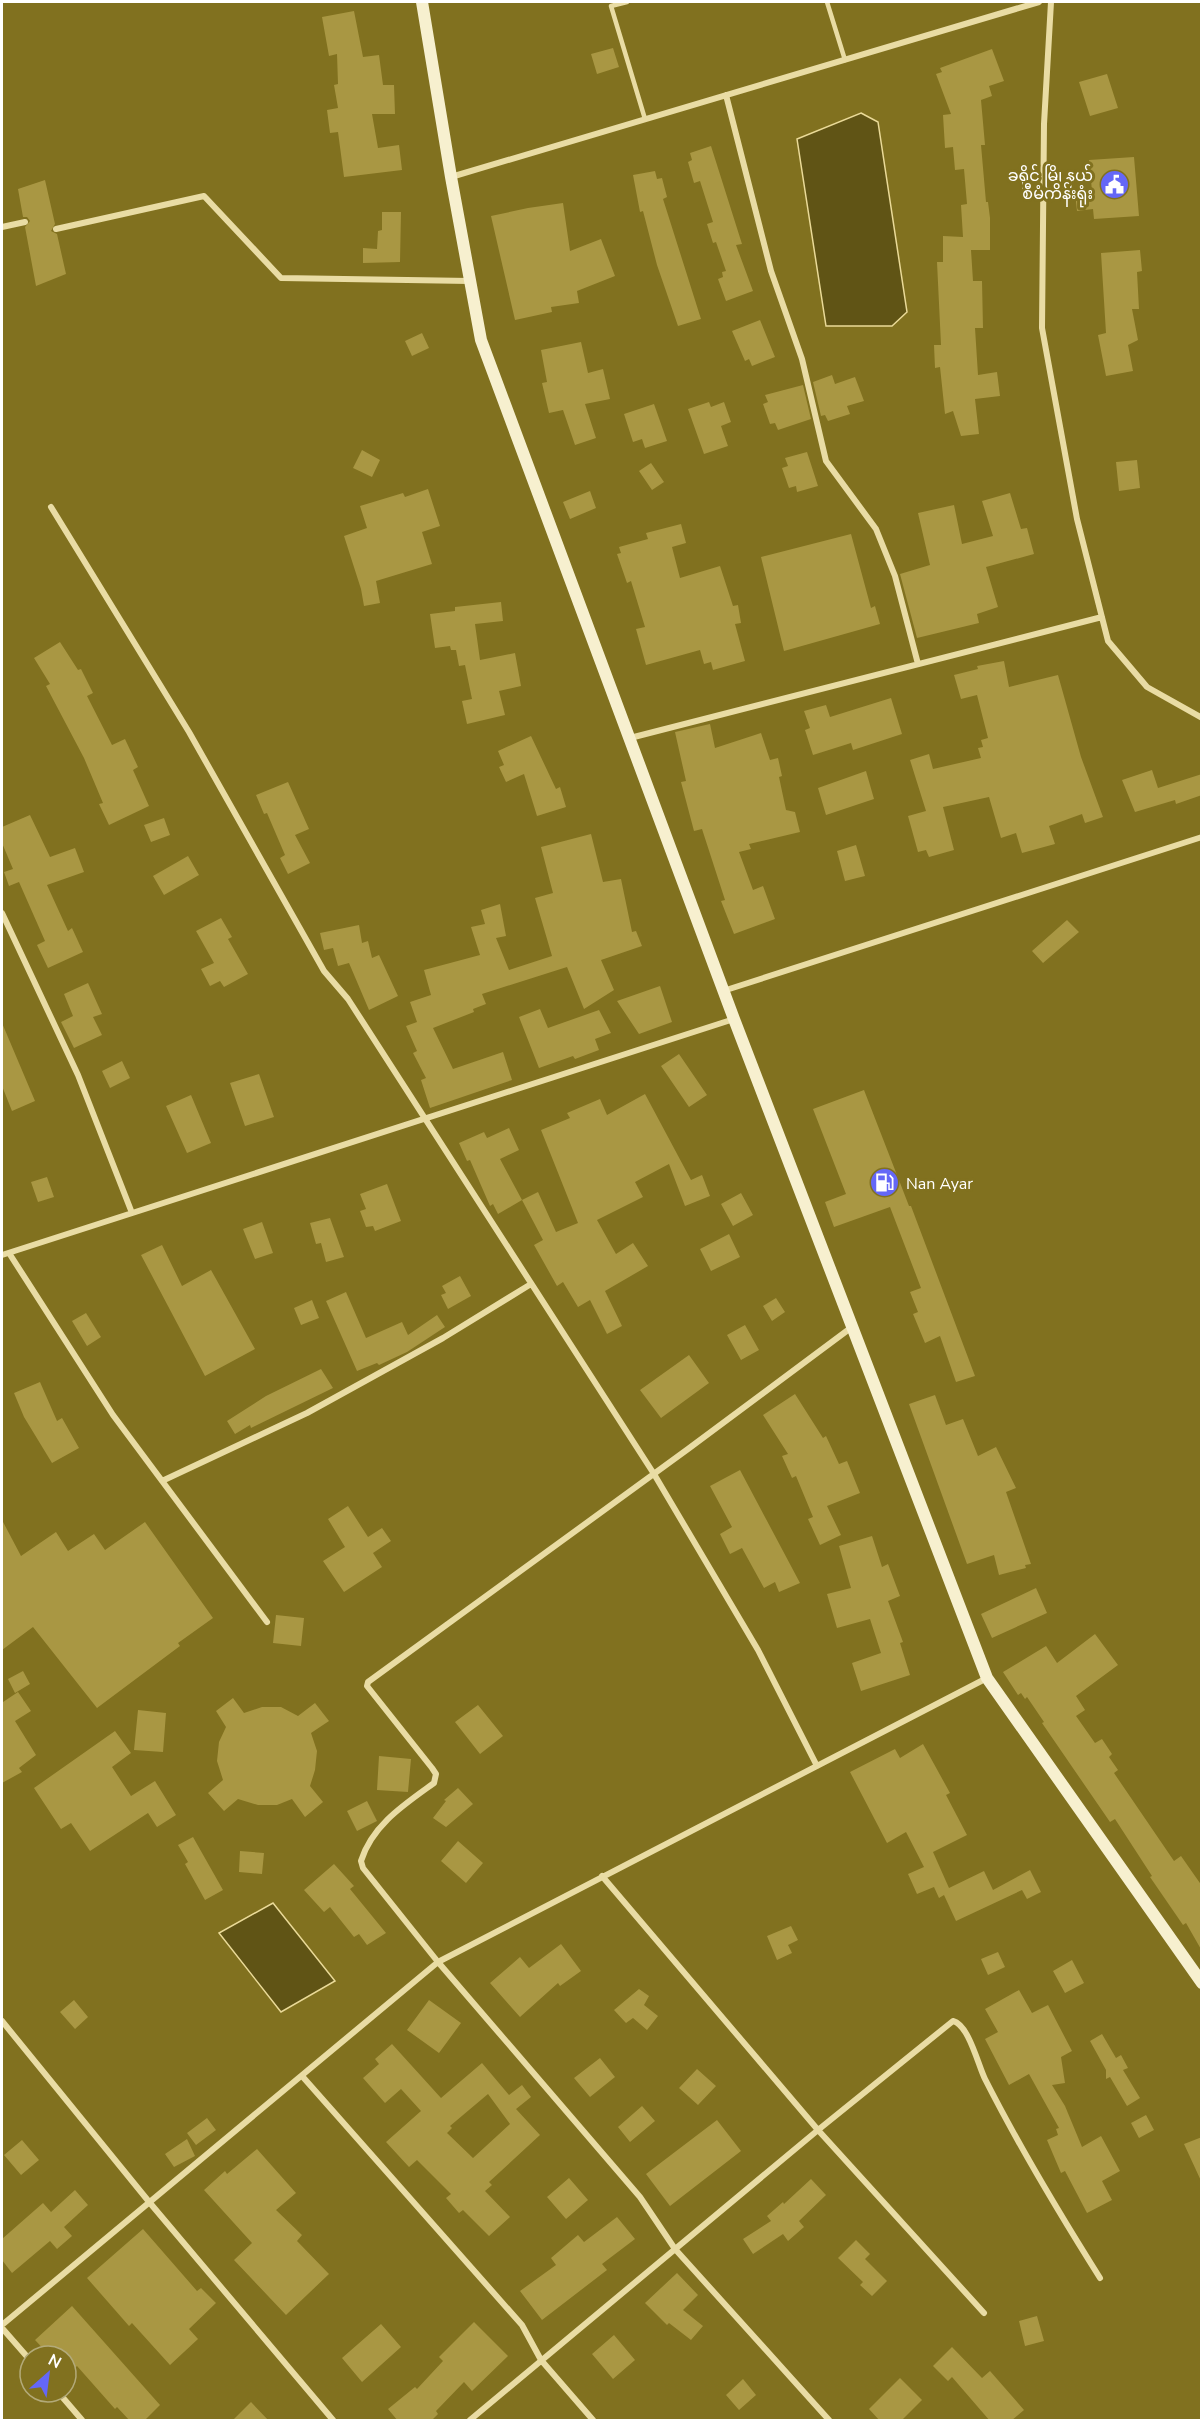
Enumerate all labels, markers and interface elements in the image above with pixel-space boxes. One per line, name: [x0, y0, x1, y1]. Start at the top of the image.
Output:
place label: ခရိုင် မြို့နယ် စီမံကိန်းရုံး: [1008, 164, 1093, 208]
public building icon: ခရိုင် မြို့နယ် စီမံကိန်းရုံး: [1098, 168, 1130, 200]
fuel station icon: Nan Ayar: [869, 1167, 901, 1199]
place label: Nan Ayar: [906, 1173, 973, 1195]
north arrow: [18, 2344, 78, 2404]
text: N: [44, 2349, 65, 2374]

